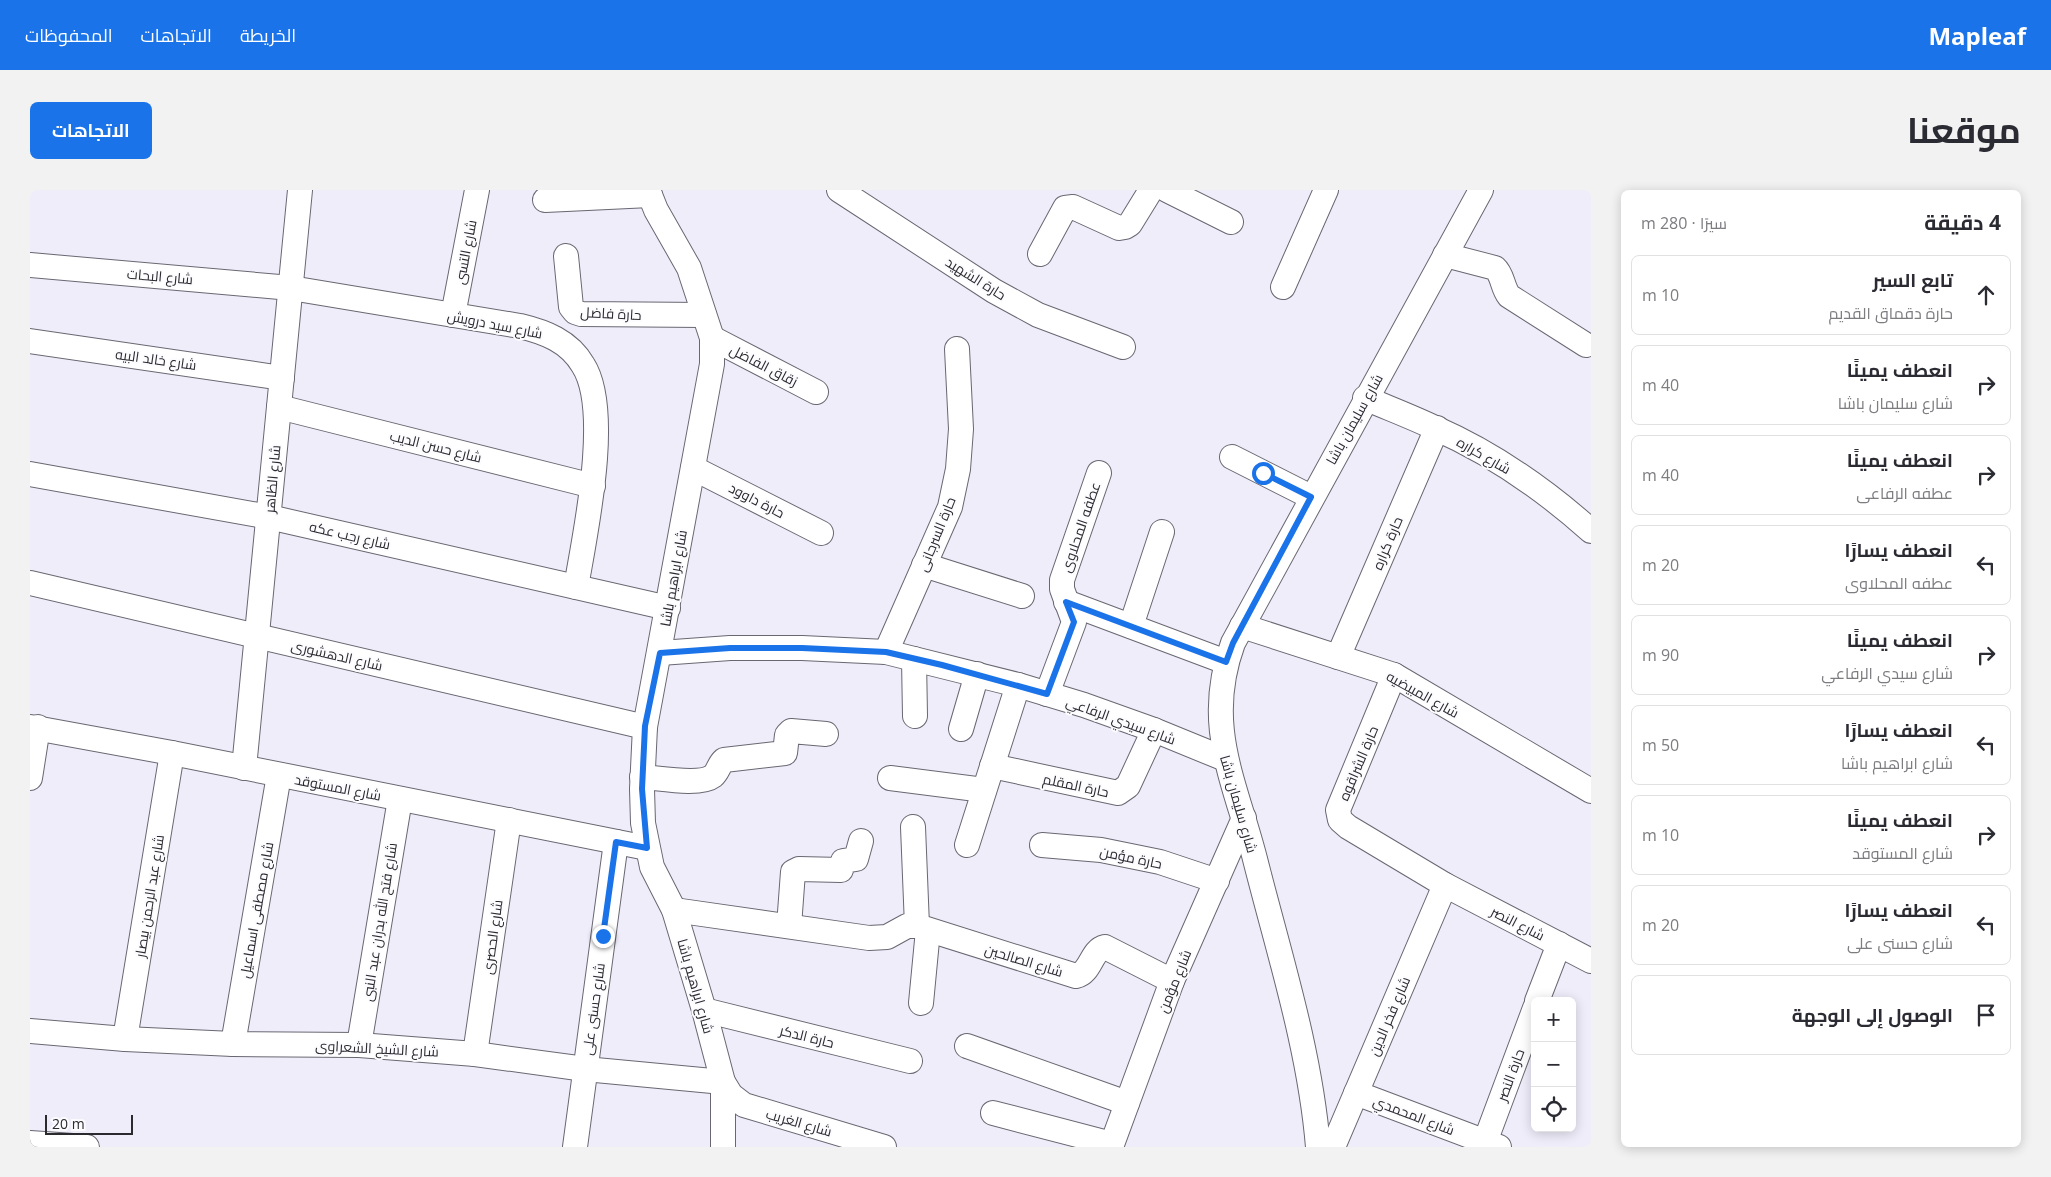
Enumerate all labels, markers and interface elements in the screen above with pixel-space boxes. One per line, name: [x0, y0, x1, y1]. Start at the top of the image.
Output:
text: Mapleaf: [1928, 19, 2026, 52]
text: المحفوظات: [25, 23, 113, 47]
text: الاتجاهات: [141, 23, 212, 47]
text: الخريطة: [240, 23, 296, 47]
button: الاتجاهات: [30, 102, 152, 159]
text: موقعنا: [1907, 106, 2021, 153]
text: 4 دقيقة: [1924, 208, 2001, 236]
text: سيرًا · 280 m: [1641, 212, 1727, 234]
street label: شارع التسى: [449, 218, 481, 286]
street label: حارة الشهيد: [942, 252, 1010, 304]
street label: شارع البحات: [126, 264, 194, 288]
text: تابع السير: [1873, 267, 1953, 293]
icon: ahead: [1972, 281, 2000, 309]
text: 10 m: [1642, 284, 1679, 306]
street label: حارة فاضل: [580, 302, 642, 324]
text: حارة دقماق القديم: [1828, 302, 1953, 324]
street label: شارع سيد درويش: [446, 305, 544, 343]
street label: زقاق الفاضل: [727, 340, 801, 390]
street label: شارع خالد البيه: [114, 344, 198, 374]
text: انعطف يمينًا: [1847, 357, 1953, 383]
street label: شارع سليمان باشا: [1321, 370, 1387, 468]
icon: right: [1972, 371, 2000, 399]
text: 40 m: [1642, 374, 1679, 396]
text: شارع سليمان باشا: [1838, 392, 1953, 414]
street label: شارع حسن الديب: [388, 425, 484, 467]
street label: شارع كراره: [1454, 432, 1514, 478]
street label: شارع الظاهر: [259, 444, 284, 515]
text: انعطف يمينًا: [1847, 447, 1953, 473]
icon: right: [1972, 461, 2000, 489]
route start: [1252, 462, 1275, 485]
text: 40 m: [1642, 464, 1679, 486]
street label: حارة داوود: [726, 478, 788, 522]
street label: عطفه المحلاوى: [1056, 479, 1104, 575]
text: عطفه الرفاعى: [1856, 482, 1953, 504]
street label: حارة السرجانى: [912, 494, 960, 574]
street label: حارة كراره: [1367, 514, 1407, 572]
street label: شارع رجب عكه: [307, 516, 393, 554]
street label: شارع ابراهيم باشا: [655, 528, 692, 628]
text: انعطف يسارًا: [1844, 537, 1953, 563]
icon: left: [1972, 551, 2000, 579]
text: 20 m: [1642, 554, 1679, 576]
text: عطفه المحلاوى: [1845, 572, 1953, 594]
text: انعطف يمينًا: [1847, 627, 1953, 653]
street label: شارع الدهشورى: [289, 635, 385, 675]
icon: right: [1972, 641, 2000, 669]
text: 90 m: [1642, 644, 1679, 666]
text: شارع سيدي الرفاعي: [1821, 662, 1953, 684]
street label: شارع المبيضيه: [1383, 666, 1463, 722]
street label: شارع سيدي الرفاعي: [1063, 691, 1178, 751]
text: انعطف يسارًا: [1844, 717, 1953, 743]
street label: حارة الشراقوه: [1334, 723, 1382, 803]
icon: left: [1972, 731, 2000, 759]
text: 50 m: [1642, 734, 1679, 756]
text: شارع ابراهيم باشا: [1841, 752, 1953, 774]
street label: شارع سليمان باشا: [1216, 753, 1262, 855]
street label: شارع المستوقد: [293, 769, 383, 805]
street label: حارة المقلم: [1041, 769, 1111, 802]
text: انعطف يمينًا: [1847, 807, 1953, 833]
icon: right: [1972, 821, 2000, 849]
text: 10 m: [1642, 824, 1679, 846]
street label: شارع عبد الرحمن بيصار: [130, 833, 168, 960]
street label: شارع مصطفى اسماعيل: [235, 840, 277, 980]
street label: شارع فتح الله بدران عبد النبى: [357, 841, 401, 1003]
street label: حارة مؤمن: [1098, 841, 1164, 873]
text: شارع المستوقد: [1852, 842, 1953, 864]
text: انعطف يسارًا: [1844, 897, 1953, 923]
street label: شارع الحصرى: [477, 899, 507, 975]
street label: شارع النصر: [1487, 901, 1548, 945]
icon: left: [1972, 911, 2000, 939]
text: 20 m: [1642, 914, 1679, 936]
route end: [592, 925, 615, 948]
text: شارع حسنى على: [1847, 932, 1953, 954]
street label: شارع ابراهيم باشا: [672, 936, 719, 1036]
street label: شارع الصالحين: [983, 939, 1065, 981]
street label: شارع مؤمن: [1153, 947, 1195, 1015]
street label: شارع حسنى على: [577, 962, 609, 1056]
street label: شارع فخر الدين: [1364, 974, 1414, 1058]
map controls: [1531, 997, 1576, 1132]
button: +: [1531, 997, 1576, 1042]
icon: arrive: [1972, 1001, 2000, 1029]
text: الوصول إلى الوجهة: [1792, 1002, 1953, 1028]
street label: حارة الدكر: [777, 1020, 836, 1052]
street label: شارع الشيخ الشعراوى: [315, 1035, 439, 1061]
button: −: [1531, 1042, 1576, 1087]
street label: حارة النصر: [1491, 1046, 1528, 1105]
button: locate: [1531, 1087, 1576, 1132]
street label: شارع المحمدي: [1369, 1091, 1457, 1142]
street label: شارع الغريب: [764, 1104, 834, 1140]
scale bar: [45, 1112, 132, 1135]
text: 20 m: [52, 1114, 85, 1133]

